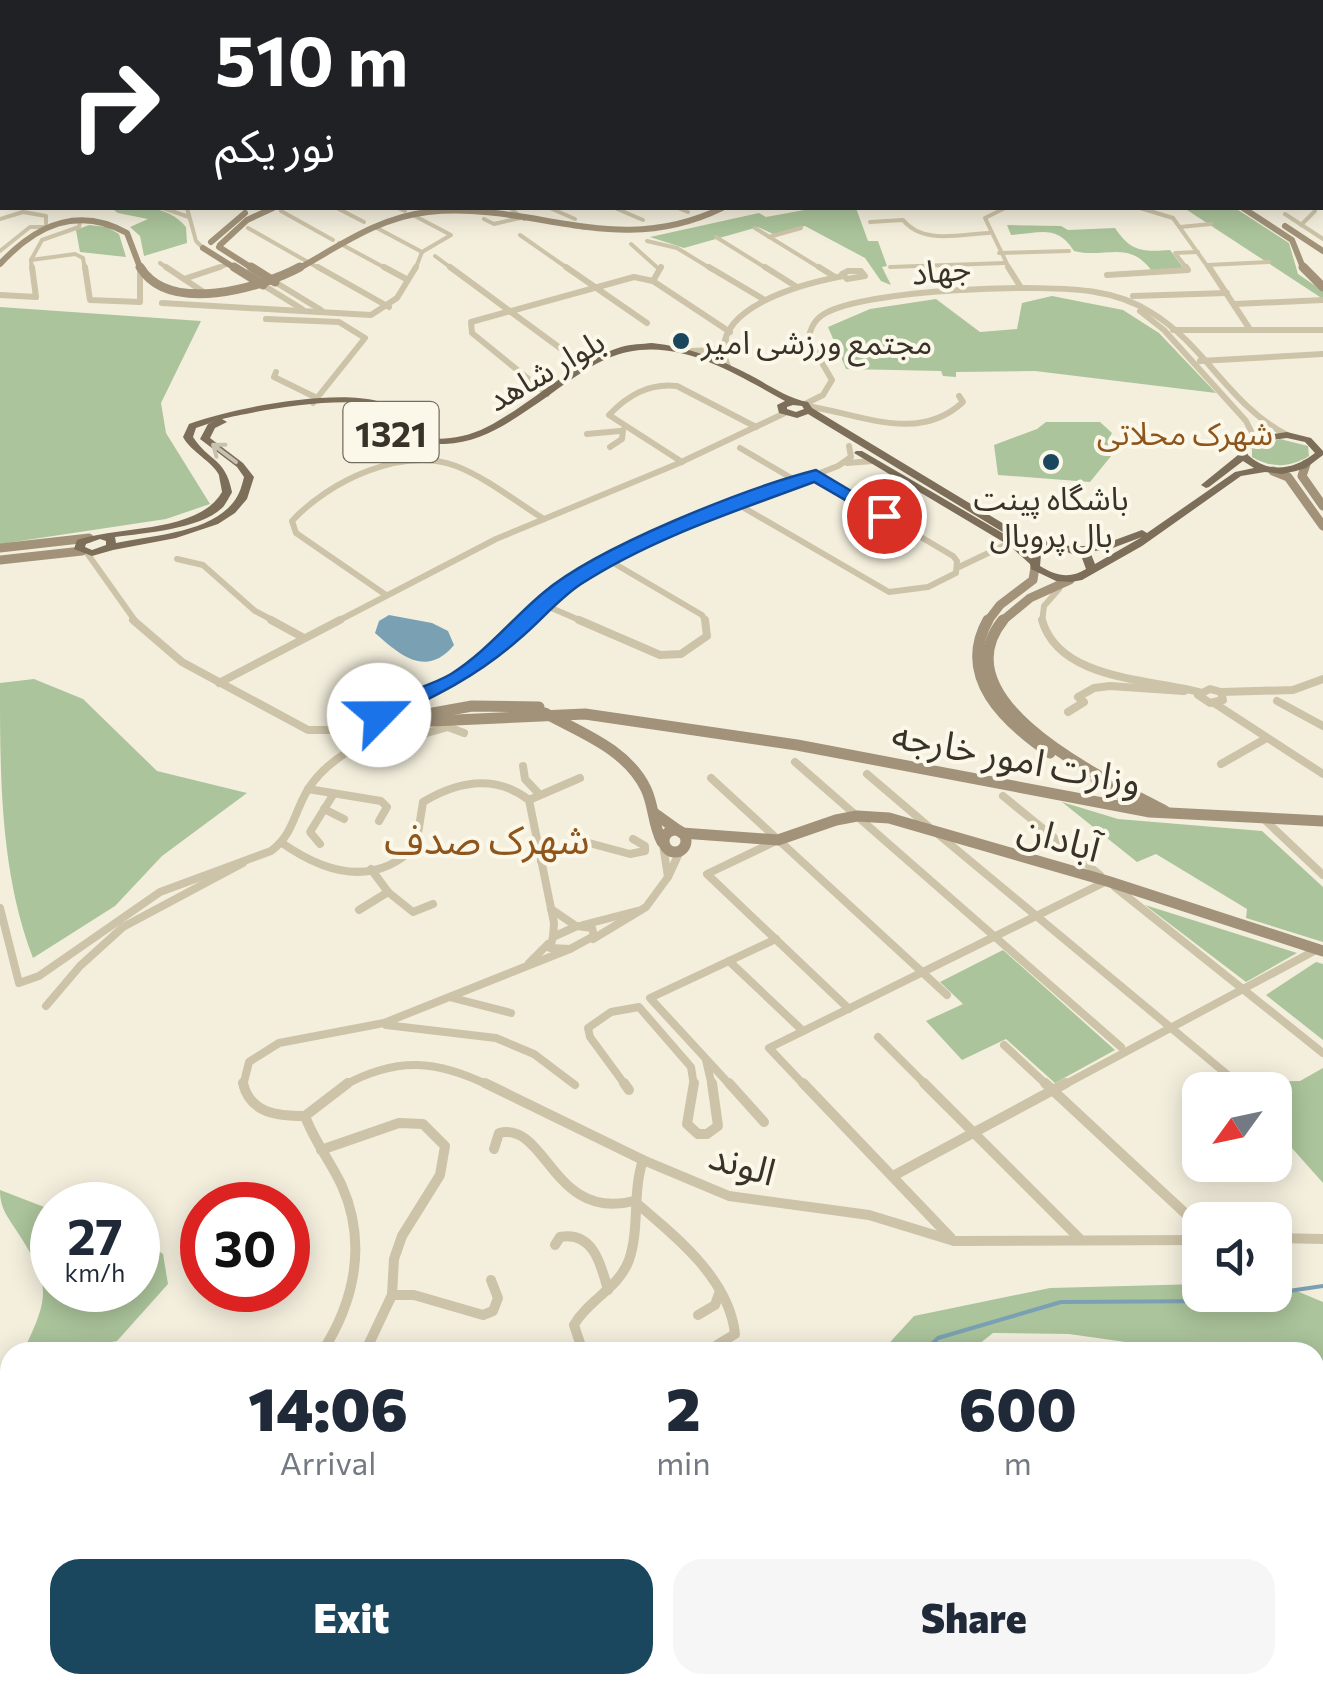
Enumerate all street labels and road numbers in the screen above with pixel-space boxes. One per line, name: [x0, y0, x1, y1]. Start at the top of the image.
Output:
street label: جهاد: [909, 246, 973, 292]
street label: بلوار شاهد: [479, 320, 611, 419]
road number: 1321: [344, 402, 438, 462]
street label: وزارت امور خارجه: [888, 709, 1146, 804]
street label: آبادان: [1013, 802, 1108, 872]
street label: الوند: [704, 1130, 782, 1195]

